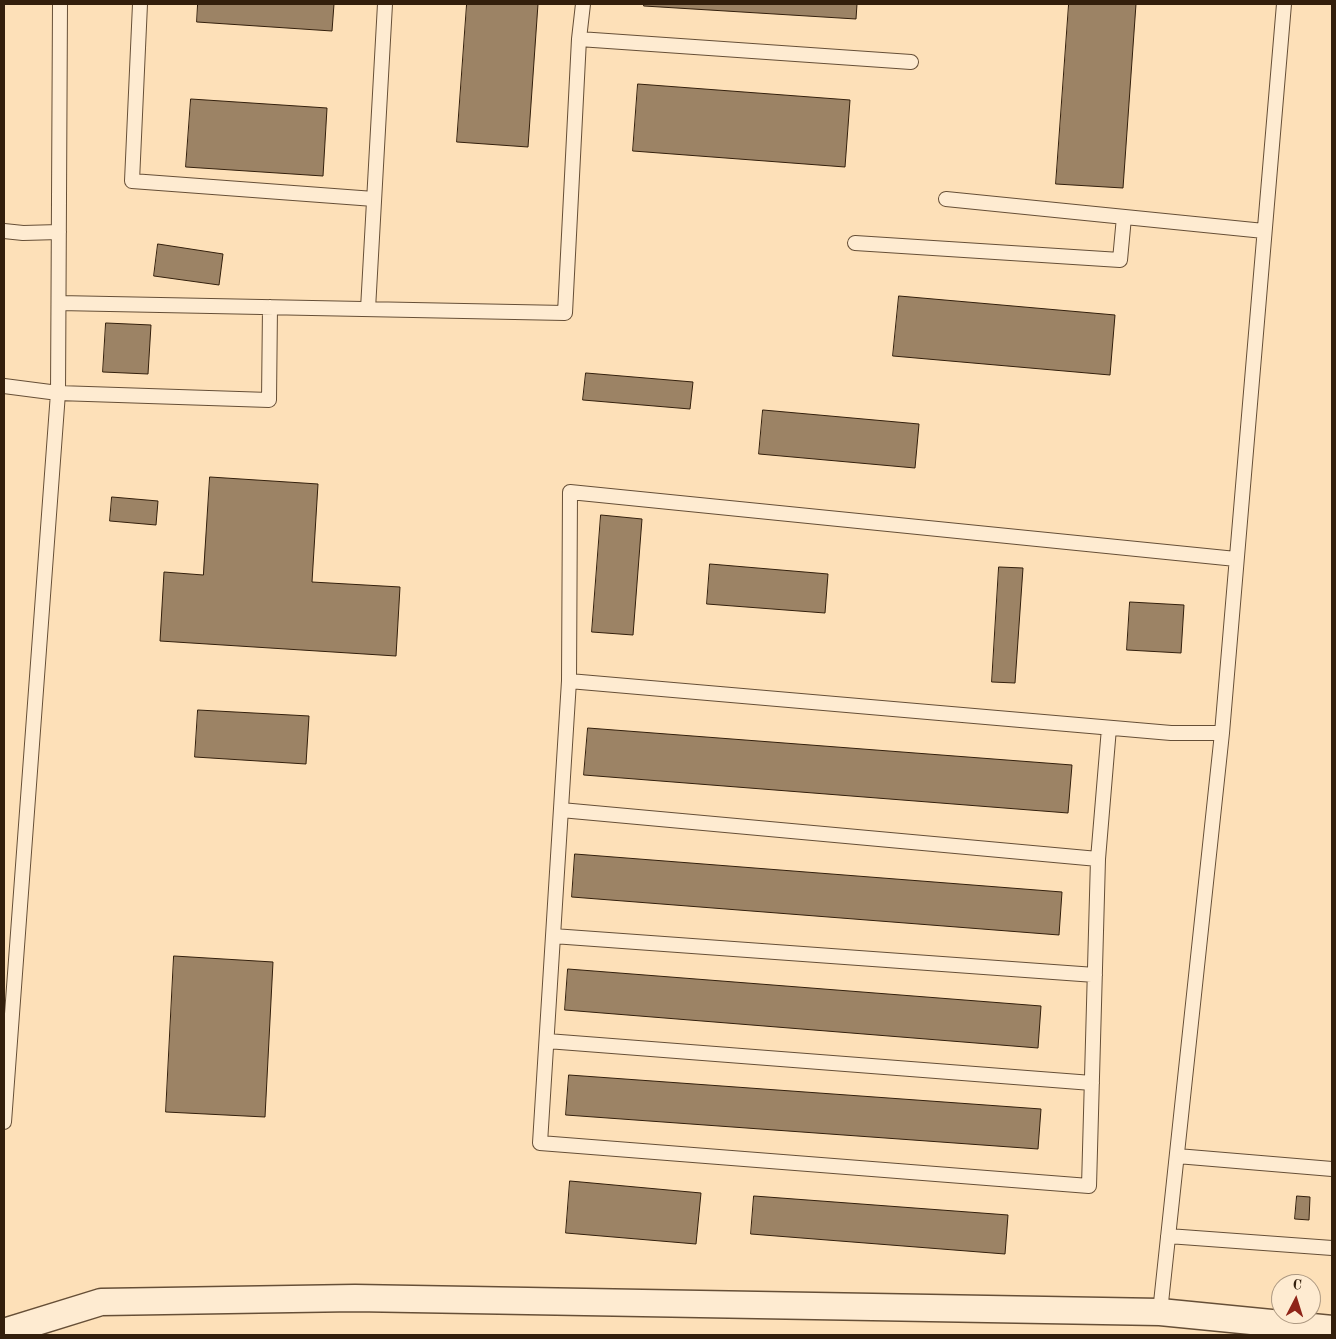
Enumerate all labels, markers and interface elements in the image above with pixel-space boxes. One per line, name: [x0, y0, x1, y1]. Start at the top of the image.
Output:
north arrow: [1271, 1274, 1321, 1324]
text: С: [1292, 1278, 1302, 1292]

